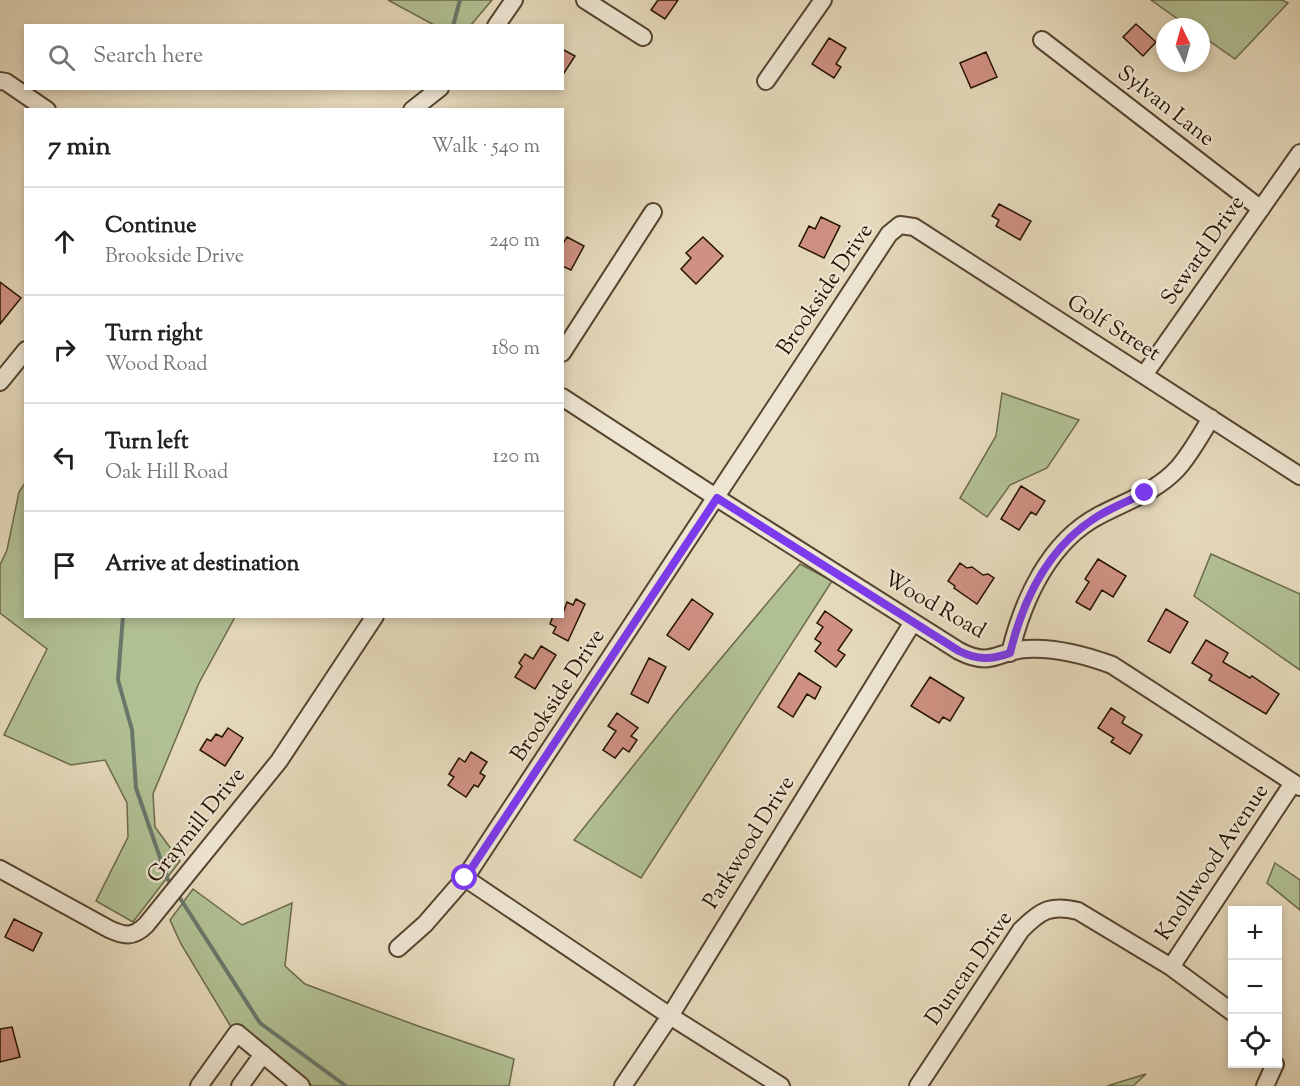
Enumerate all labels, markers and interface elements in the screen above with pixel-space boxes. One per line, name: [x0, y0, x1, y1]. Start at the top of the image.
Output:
north arrow: [1156, 18, 1210, 72]
search box: [24, 24, 564, 90]
icon: search: [45, 41, 78, 74]
text: Search here: [93, 41, 203, 73]
street label: Sylvan Lane: [1110, 59, 1220, 155]
text: 7 min: [48, 129, 111, 166]
text: Walk · 540 m: [431, 133, 540, 162]
street label: Seward Drive: [1154, 190, 1254, 312]
text: Continue: [105, 211, 196, 243]
street label: Brookside Drive: [770, 218, 882, 362]
icon: ahead: [48, 225, 81, 258]
text: 240 m: [489, 227, 540, 256]
text: Brookside Drive: [105, 243, 244, 272]
street label: Golf Street: [1060, 288, 1166, 371]
text: Turn right: [105, 319, 202, 351]
icon: right: [48, 333, 81, 366]
text: 180 m: [492, 335, 540, 364]
text: Wood Road: [105, 351, 208, 380]
text: Turn left: [105, 427, 188, 459]
icon: left: [48, 441, 81, 474]
text: 120 m: [492, 443, 540, 472]
text: Oak Hill Road: [105, 459, 228, 488]
route end: [1131, 479, 1157, 505]
icon: arrive: [48, 549, 81, 582]
text: Arrive at destination: [105, 549, 300, 581]
street label: Wood Road: [877, 564, 991, 648]
street label: Brookside Drive: [504, 623, 614, 769]
street label: Graymill Drive: [140, 761, 254, 891]
street label: Parkwood Drive: [696, 770, 804, 916]
street label: Knollwood Avenue: [1149, 778, 1277, 948]
route start: [451, 864, 477, 890]
street label: Duncan Drive: [919, 905, 1021, 1033]
map controls: [1228, 906, 1282, 1068]
button: +: [1228, 906, 1282, 960]
button: −: [1228, 960, 1282, 1014]
button: locate: [1228, 1014, 1282, 1068]

